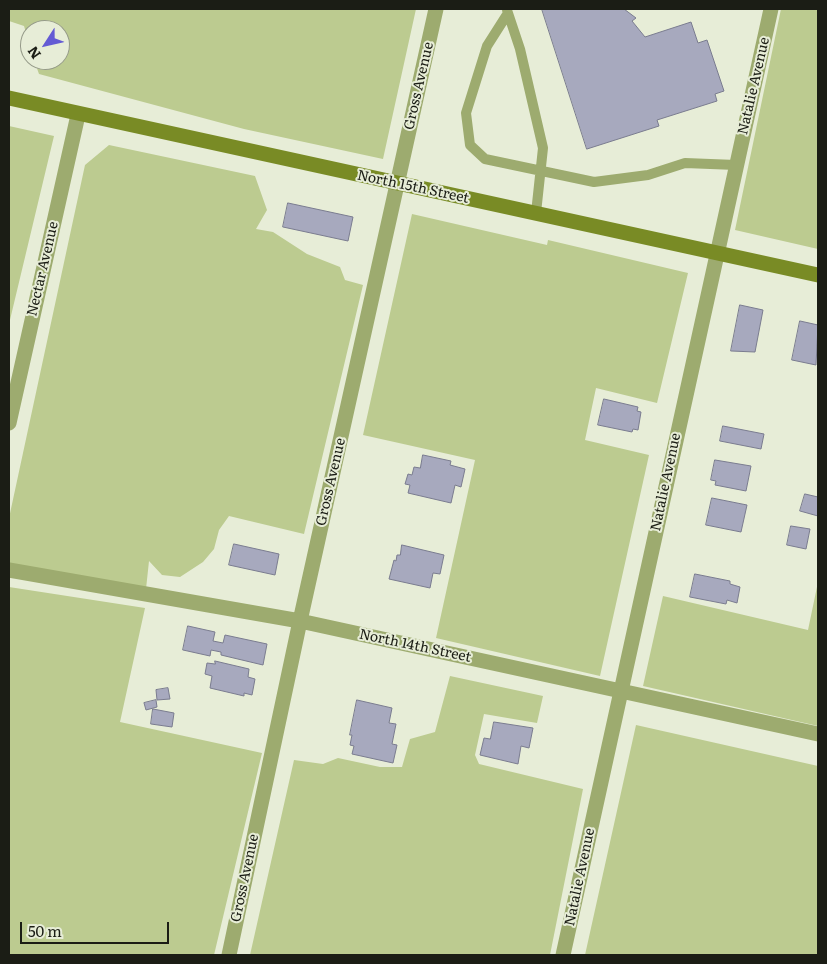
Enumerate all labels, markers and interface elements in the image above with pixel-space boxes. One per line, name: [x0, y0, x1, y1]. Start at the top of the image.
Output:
north arrow: [20, 20, 70, 70]
street label: Natalie Avenue: [735, 36, 773, 136]
street label: Gross Avenue: [401, 40, 437, 132]
text: N: [22, 42, 45, 64]
street label: North 15th Street: [356, 167, 470, 207]
street label: Nectar Avenue: [24, 220, 62, 318]
street label: Natalie Avenue: [647, 431, 685, 533]
street label: Gross Avenue: [313, 436, 349, 528]
street label: North 14th Street: [357, 626, 473, 666]
street label: Natalie Avenue: [561, 826, 599, 928]
street label: Gross Avenue: [227, 832, 263, 924]
scale bar: [22, 912, 171, 944]
text: 50 m: [28, 919, 62, 942]

